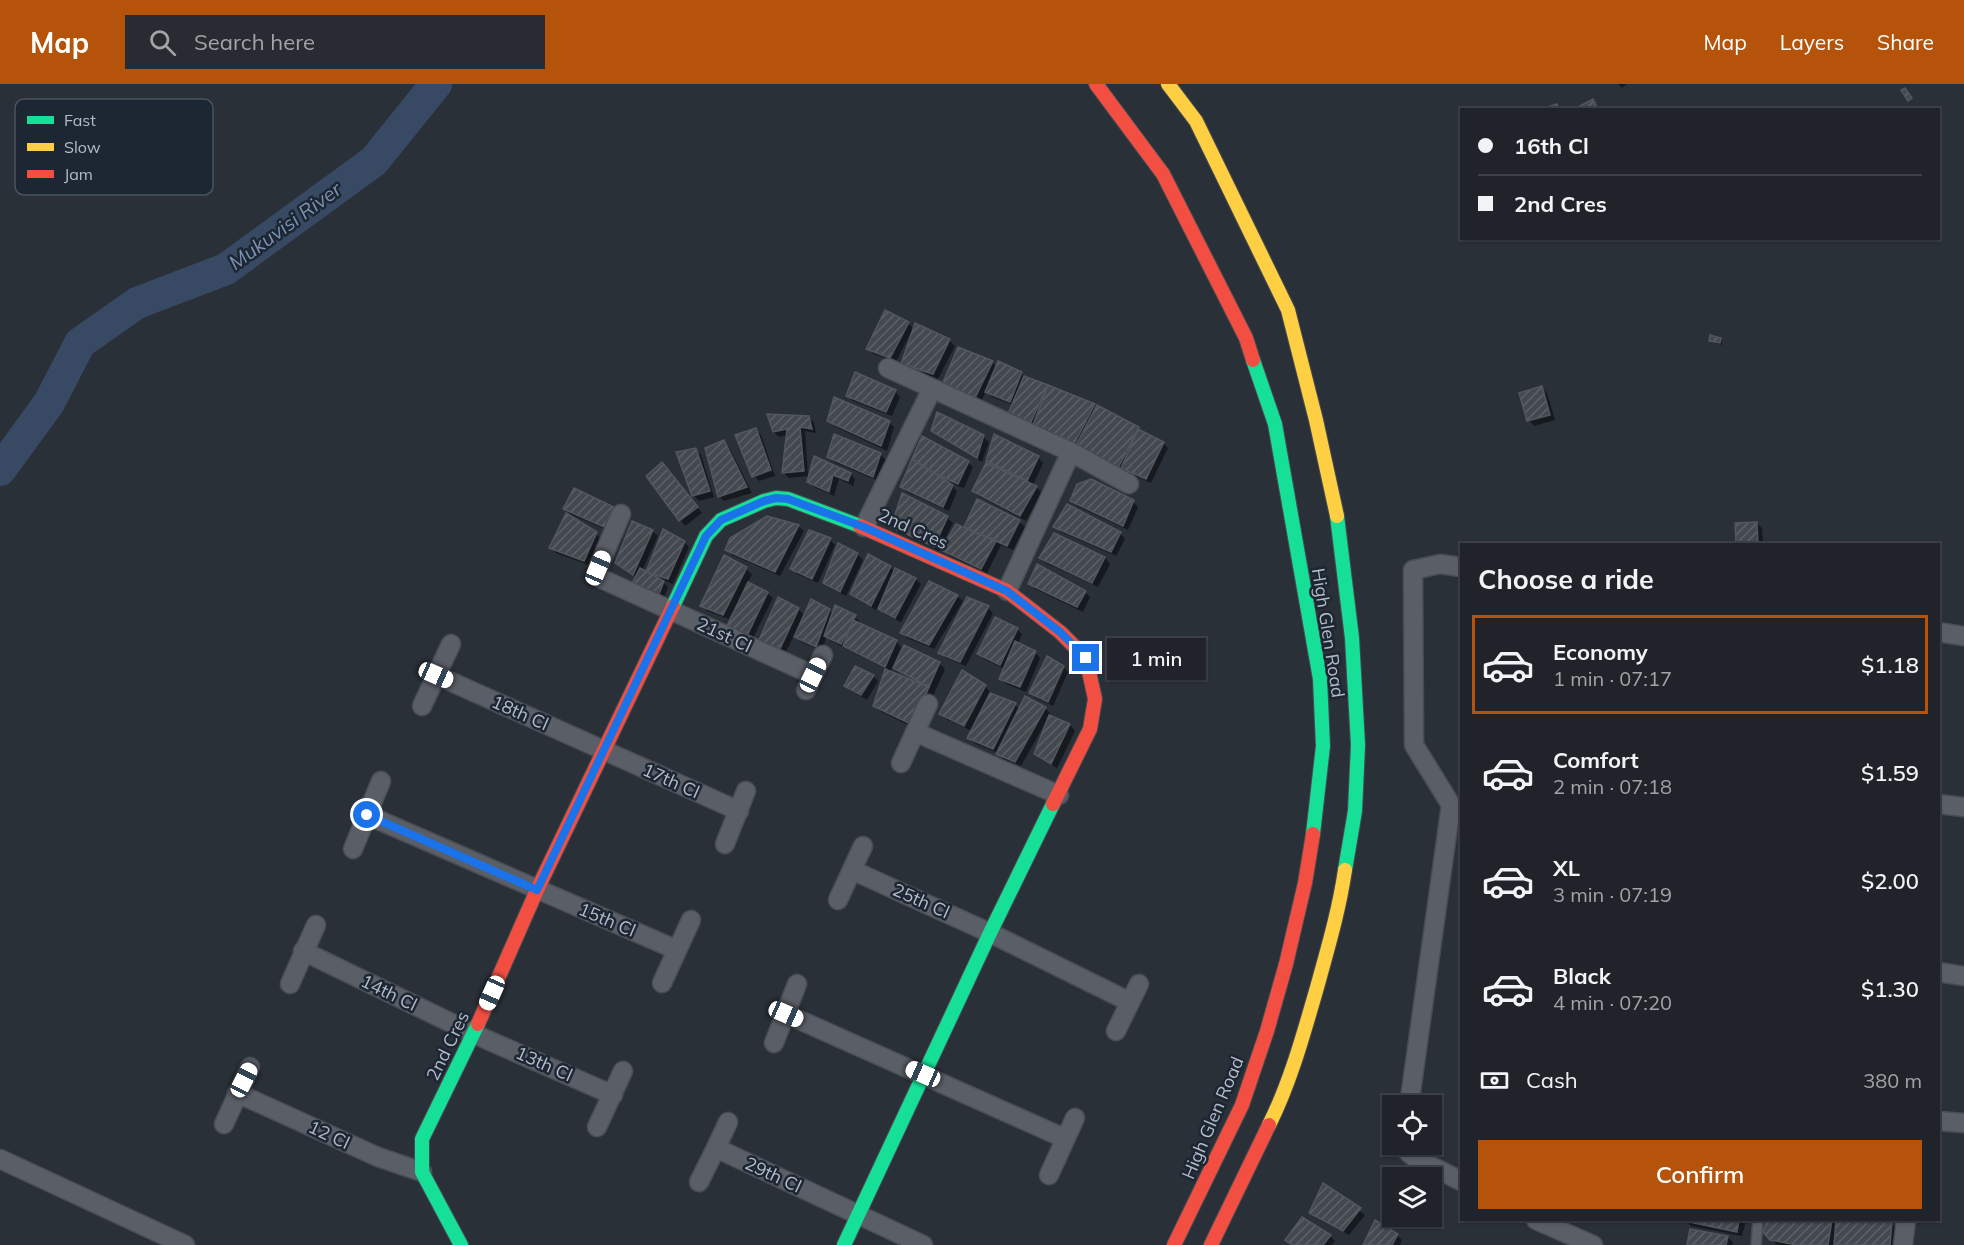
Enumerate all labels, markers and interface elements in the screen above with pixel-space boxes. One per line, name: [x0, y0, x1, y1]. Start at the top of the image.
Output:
search box: [125, 15, 545, 69]
text: Map: [30, 25, 89, 60]
icon: search: [146, 26, 179, 59]
text: Search here: [194, 28, 315, 56]
text: Map: [1704, 29, 1747, 55]
text: Layers: [1780, 29, 1844, 55]
text: Share: [1877, 29, 1934, 55]
legend: [15, 99, 213, 195]
text: Fast: [64, 110, 96, 130]
text: 16th Cl: [1514, 132, 1589, 160]
text: Slow: [64, 137, 101, 157]
text: Jam: [64, 164, 93, 184]
water label: Mukuvisi River: [224, 176, 346, 275]
text: 2nd Cres: [1514, 190, 1607, 218]
street label: 2nd Cres: [875, 503, 952, 554]
car: [583, 548, 613, 588]
text: Choose a ride: [1478, 562, 1654, 596]
street label: High Glen Road: [1307, 567, 1350, 699]
street label: 21st Cl: [693, 612, 755, 657]
callout: 1 min: [1107, 637, 1206, 679]
icon: car: [1481, 638, 1535, 692]
text: Economy: [1553, 638, 1648, 666]
route end: [1072, 644, 1099, 671]
text: 1 min: [1131, 646, 1182, 671]
text: $1.18: [1861, 651, 1919, 679]
car: [797, 655, 829, 695]
car: [416, 659, 456, 691]
text: 1 min · 07:17: [1553, 666, 1672, 691]
street label: 18th Cl: [488, 690, 552, 735]
icon: car: [1481, 746, 1535, 800]
text: Comfort: [1553, 746, 1639, 774]
street label: 17th Cl: [639, 758, 703, 803]
text: $1.59: [1861, 759, 1919, 787]
text: 2 min · 07:18: [1553, 774, 1672, 799]
route start: [353, 801, 380, 828]
icon: car: [1481, 854, 1535, 908]
text: XL: [1553, 854, 1580, 882]
text: $2.00: [1861, 867, 1919, 895]
street label: 25th Cl: [889, 878, 953, 923]
text: 3 min · 07:19: [1553, 882, 1672, 907]
street label: 15th Cl: [575, 897, 639, 942]
icon: car: [1481, 962, 1535, 1016]
text: Black: [1553, 962, 1611, 990]
street label: 14th Cl: [357, 969, 421, 1016]
car: [476, 973, 508, 1013]
text: $1.30: [1861, 975, 1919, 1003]
text: 4 min · 07:20: [1553, 990, 1672, 1015]
car: [766, 998, 806, 1030]
street label: 2nd Cres: [421, 1007, 474, 1084]
street label: 13th Cl: [512, 1041, 576, 1086]
street label: High Glen Road: [1176, 1053, 1249, 1182]
car: [903, 1058, 943, 1090]
car: [228, 1060, 260, 1100]
icon: cash: [1478, 1064, 1511, 1097]
text: Cash: [1526, 1066, 1578, 1094]
text: 380 m: [1863, 1068, 1922, 1093]
map controls: [1382, 1095, 1442, 1227]
button: locate: [1382, 1095, 1442, 1155]
street label: 12 Cl: [305, 1115, 354, 1154]
button: Confirm: [1478, 1140, 1922, 1209]
street label: 29th Cl: [741, 1151, 805, 1198]
button: layers: [1382, 1167, 1442, 1227]

